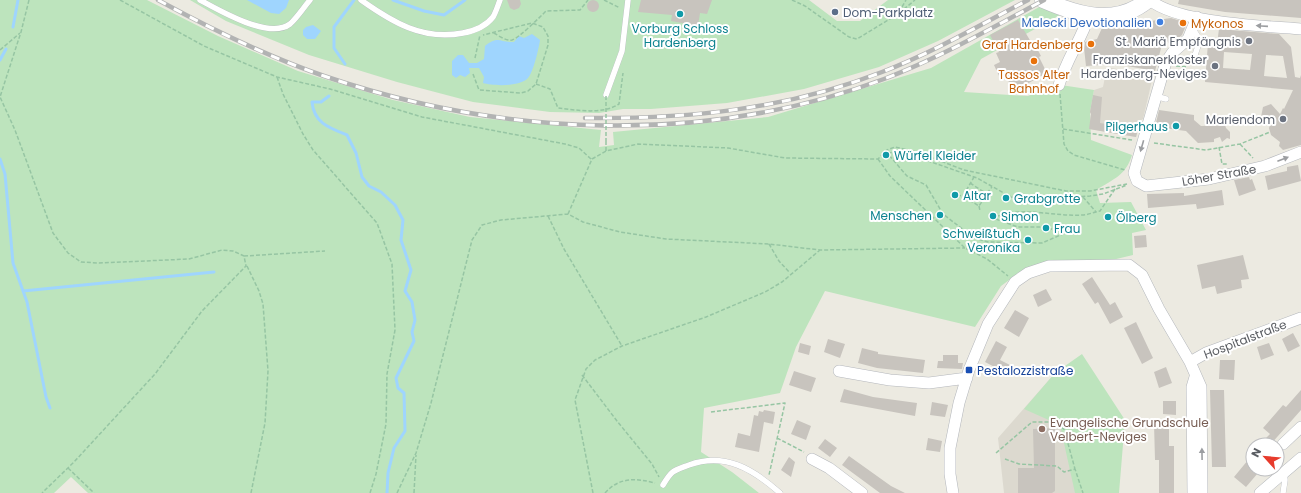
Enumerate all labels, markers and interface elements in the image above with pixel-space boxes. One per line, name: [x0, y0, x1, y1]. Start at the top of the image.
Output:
place label: Dom-Parkplatz: [843, 4, 933, 21]
marker: Dom-Parkplatz: [830, 7, 840, 17]
marker: Vorburg Schloss Hardenberg: [675, 9, 685, 19]
place label: Malecki Devotionalien: [1021, 14, 1152, 31]
place label: Mykonos: [1191, 15, 1244, 32]
marker: Malecki Devotionalien: [1155, 17, 1165, 27]
marker: Mykonos: [1178, 18, 1188, 28]
place label: Vorburg Schloss Hardenberg: [631, 20, 729, 51]
one-way arrow: [1256, 22, 1268, 29]
place label: St. Mariä Empfängnis: [1115, 33, 1241, 50]
place label: Graf Hardenberg: [982, 36, 1083, 53]
marker: St. Mariä Empfängnis: [1244, 36, 1254, 46]
marker: Graf Hardenberg: [1086, 39, 1096, 49]
place label: Franziskanerkloster Hardenberg-Neviges: [1081, 51, 1208, 82]
marker: Tassos Alter Bahnhof: [1029, 56, 1039, 66]
marker: Franziskanerkloster Hardenberg-Neviges: [1210, 61, 1220, 71]
place label: Tassos Alter Bahnhof: [998, 66, 1070, 97]
place label: Mariendom: [1206, 111, 1275, 128]
marker: Mariendom: [1278, 114, 1288, 124]
place label: Pilgerhaus: [1105, 118, 1168, 135]
marker: Pilgerhaus: [1171, 121, 1181, 131]
one-way arrow: [1139, 140, 1145, 152]
place label: Würfel Kleider: [894, 147, 976, 164]
marker: Würfel Kleider: [881, 150, 891, 160]
one-way arrow: [1277, 156, 1289, 162]
street label: Löher Straße: [1180, 160, 1258, 190]
place label: Altar: [963, 187, 992, 204]
marker: Altar: [950, 190, 960, 200]
place label: Grabgrotte: [1014, 190, 1080, 207]
marker: Grabgrotte: [1001, 193, 1011, 203]
place label: Menschen: [870, 207, 932, 224]
place label: Simon: [1001, 208, 1039, 225]
place label: Ölberg: [1116, 209, 1157, 226]
marker: Menschen: [935, 210, 945, 220]
marker: Simon: [988, 211, 998, 221]
marker: Ölberg: [1103, 212, 1113, 222]
place label: Frau: [1054, 220, 1080, 237]
marker: Frau: [1041, 223, 1051, 233]
place label: Schweißtuch Veronika: [943, 225, 1020, 256]
marker: Schweißtuch Veronika: [1023, 235, 1033, 245]
street label: Hospitalstraße: [1201, 315, 1289, 363]
place label: Pestalozzistraße: [977, 362, 1073, 379]
marker: Pestalozzistraße: [964, 365, 974, 375]
place label: Evangelische Grundschule Velbert-Neviges: [1050, 414, 1209, 445]
marker: Evangelische Grundschule Velbert-Neviges: [1037, 424, 1047, 434]
north arrow: [1245, 437, 1285, 477]
text: N: [1247, 445, 1265, 460]
one-way arrow: [1199, 447, 1205, 460]

